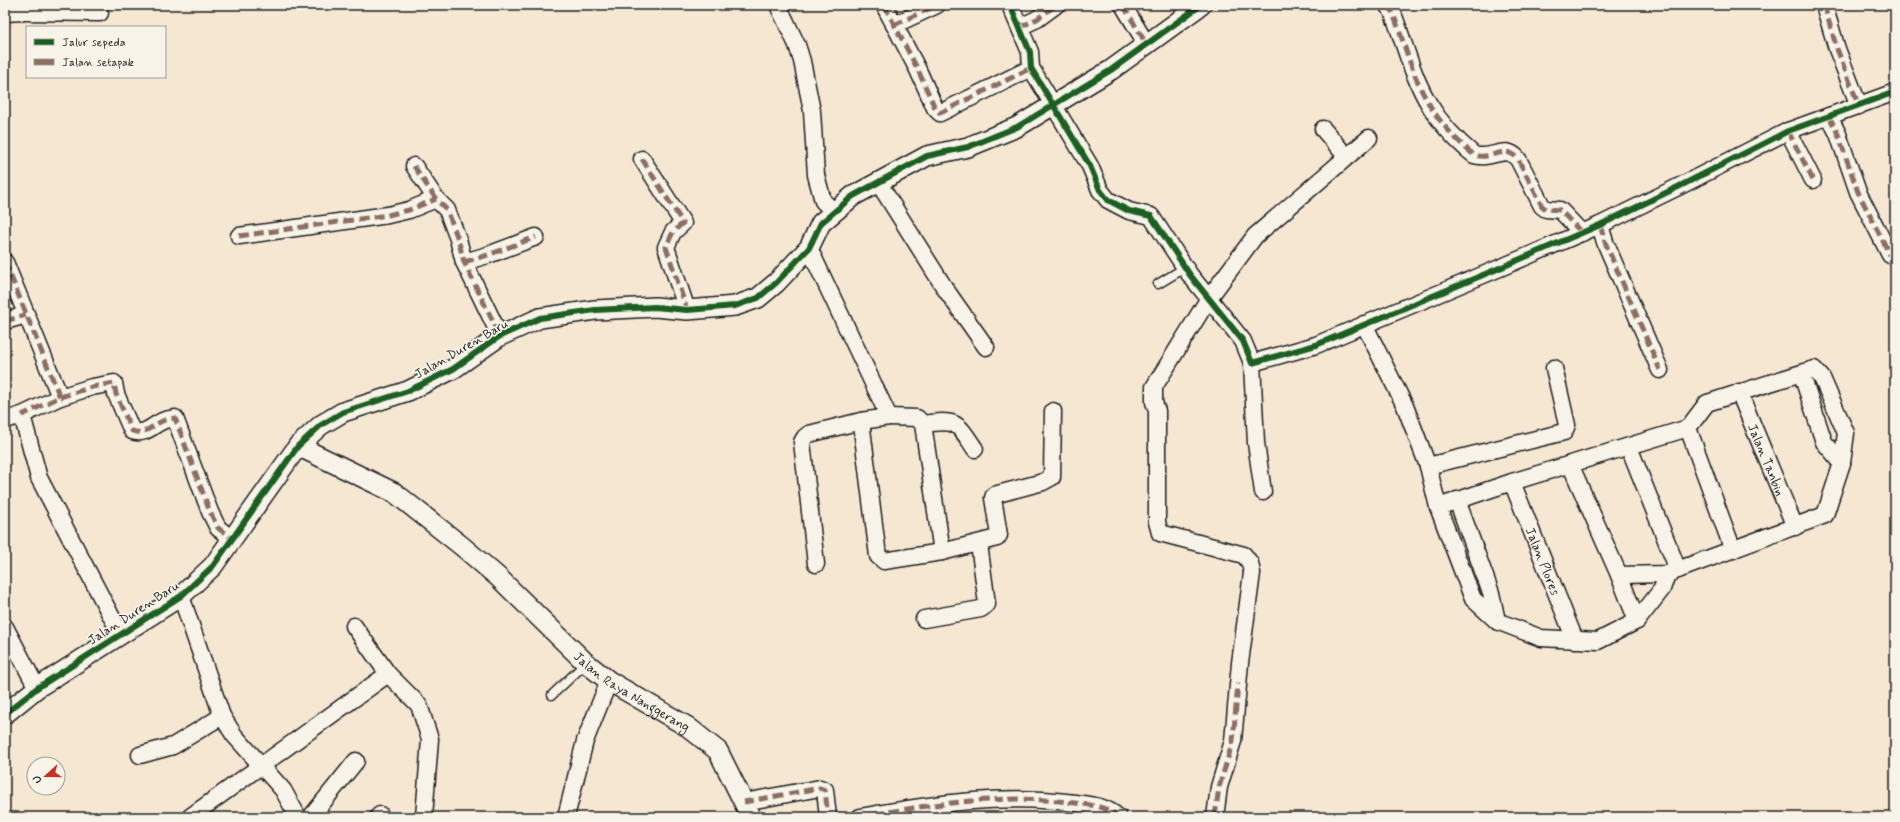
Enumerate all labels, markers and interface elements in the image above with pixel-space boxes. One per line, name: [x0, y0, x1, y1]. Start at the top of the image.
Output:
legend: [26, 26, 166, 78]
text: Jalur sepeda: [62, 35, 126, 51]
text: Jalan setapak: [62, 55, 134, 71]
street label: Jalan Duren Baru: [412, 316, 512, 383]
street label: Jalan Tanbin: [1743, 421, 1788, 499]
street label: Jalan Plores: [1521, 525, 1563, 598]
street label: Jalan Duren Baru: [85, 577, 183, 649]
street label: Jalan Raya Nanggerang: [569, 649, 693, 737]
north arrow: [26, 756, 66, 796]
text: U: [30, 773, 45, 785]

